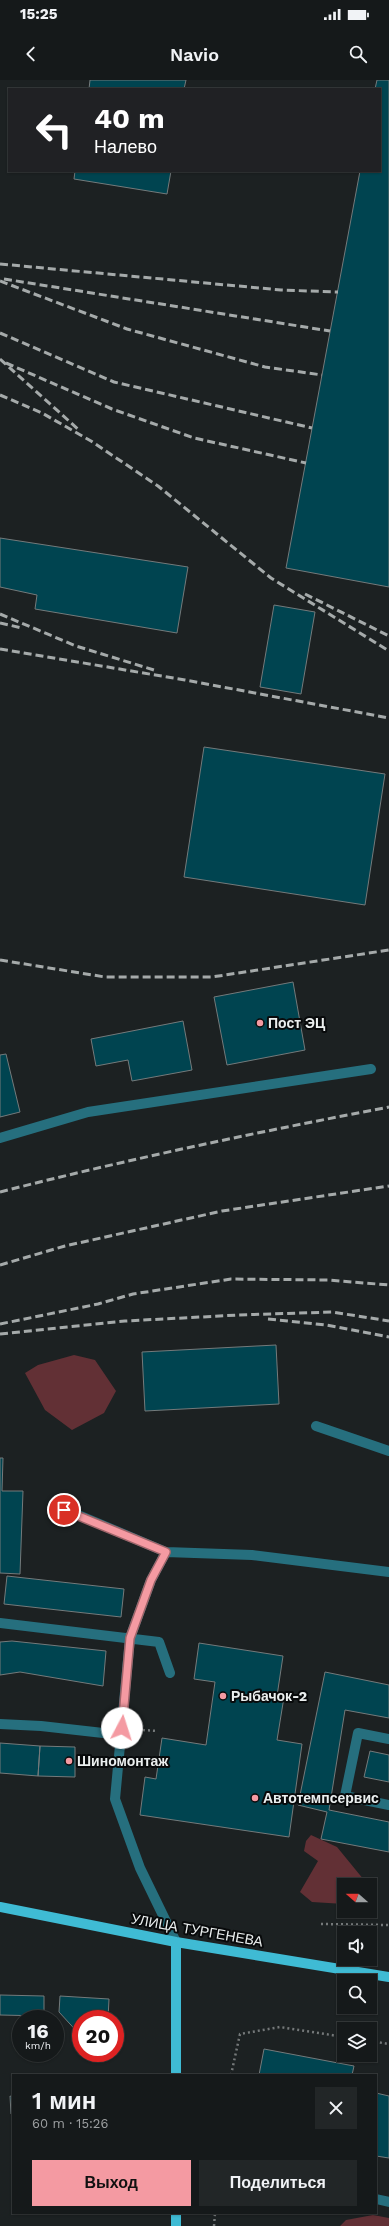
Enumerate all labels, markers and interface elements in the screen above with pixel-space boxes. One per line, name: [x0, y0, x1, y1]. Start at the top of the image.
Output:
text: 15:25: [20, 5, 57, 23]
icon: back: [20, 43, 42, 65]
icon: search: [347, 43, 369, 65]
text: Navio: [170, 44, 219, 65]
text: 40 m: [94, 102, 164, 135]
icon: left: [28, 104, 80, 156]
text: Налево: [94, 136, 157, 157]
place label: Пост ЭЦ: [268, 1015, 326, 1031]
marker: Пост ЭЦ: [255, 1018, 265, 1028]
pin: [47, 1493, 81, 1527]
icon: arrive: [53, 1499, 75, 1521]
place label: Рыбачок-2: [231, 1688, 307, 1704]
marker: Рыбачок-2: [218, 1691, 228, 1701]
position arrow: [101, 1707, 143, 1749]
place label: Шиномонтаж: [77, 1753, 169, 1769]
marker: Шиномонтаж: [64, 1756, 74, 1766]
place label: Автотемпсервис: [263, 1790, 379, 1806]
marker: Автотемпсервис: [250, 1793, 260, 1803]
north arrow: [337, 1878, 377, 1918]
map controls: [337, 1878, 377, 2062]
street label: УЛИЦА ТУРГЕНЕВА: [130, 1911, 265, 1950]
button: sound: [337, 1926, 377, 1966]
button: search: [337, 1974, 377, 2014]
speed limit sign: 20: [72, 2010, 124, 2062]
text: 16: [28, 2019, 48, 2043]
button: layers: [337, 2022, 377, 2062]
text: km/h: [25, 2040, 51, 2051]
text: 1 мин: [32, 2087, 96, 2115]
button: close: [315, 2087, 357, 2129]
text: 60 m · 15:26: [32, 2116, 108, 2131]
button: Выход: [32, 2160, 191, 2206]
button: Поделиться: [199, 2160, 357, 2206]

